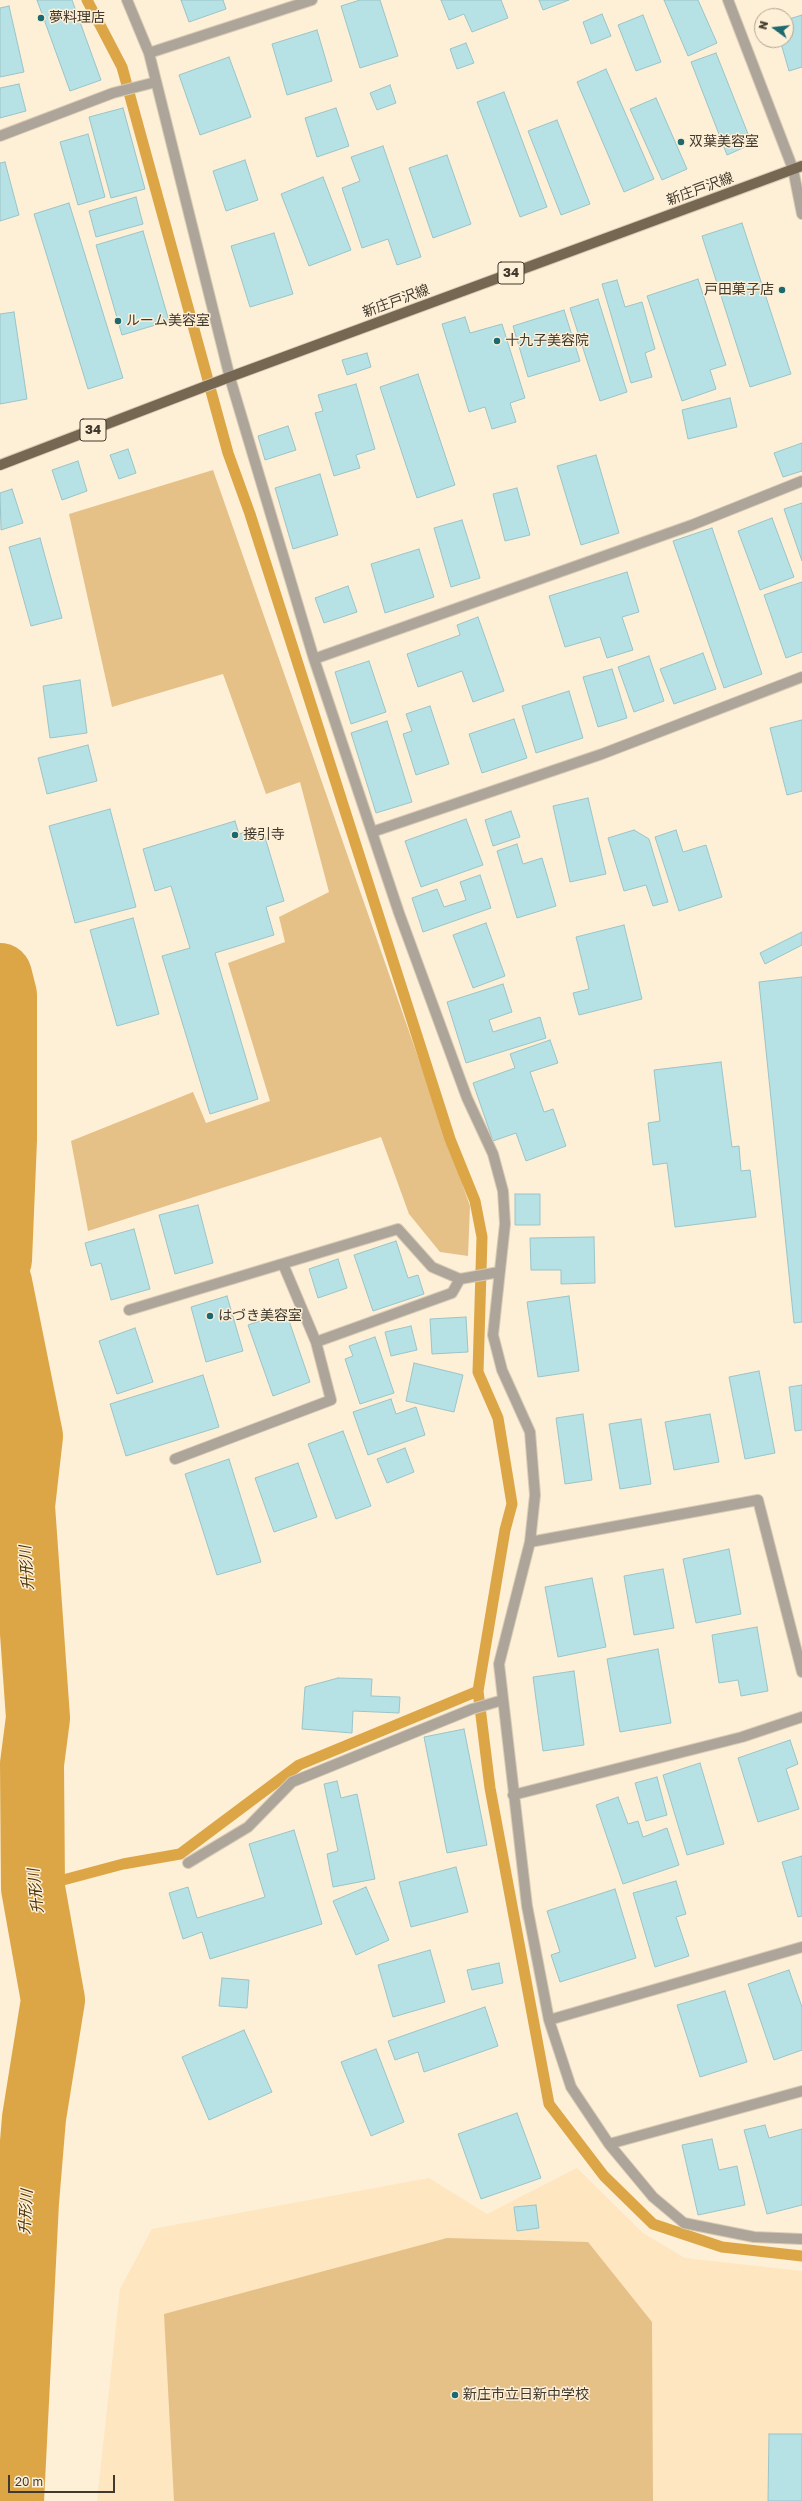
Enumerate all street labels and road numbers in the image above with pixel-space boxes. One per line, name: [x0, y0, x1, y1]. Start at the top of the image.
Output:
street label: 新庄戸沢線: [664, 169, 736, 209]
road number: 34: [498, 262, 524, 284]
street label: 新庄戸沢線: [360, 281, 432, 321]
road number: 34: [80, 419, 106, 441]

